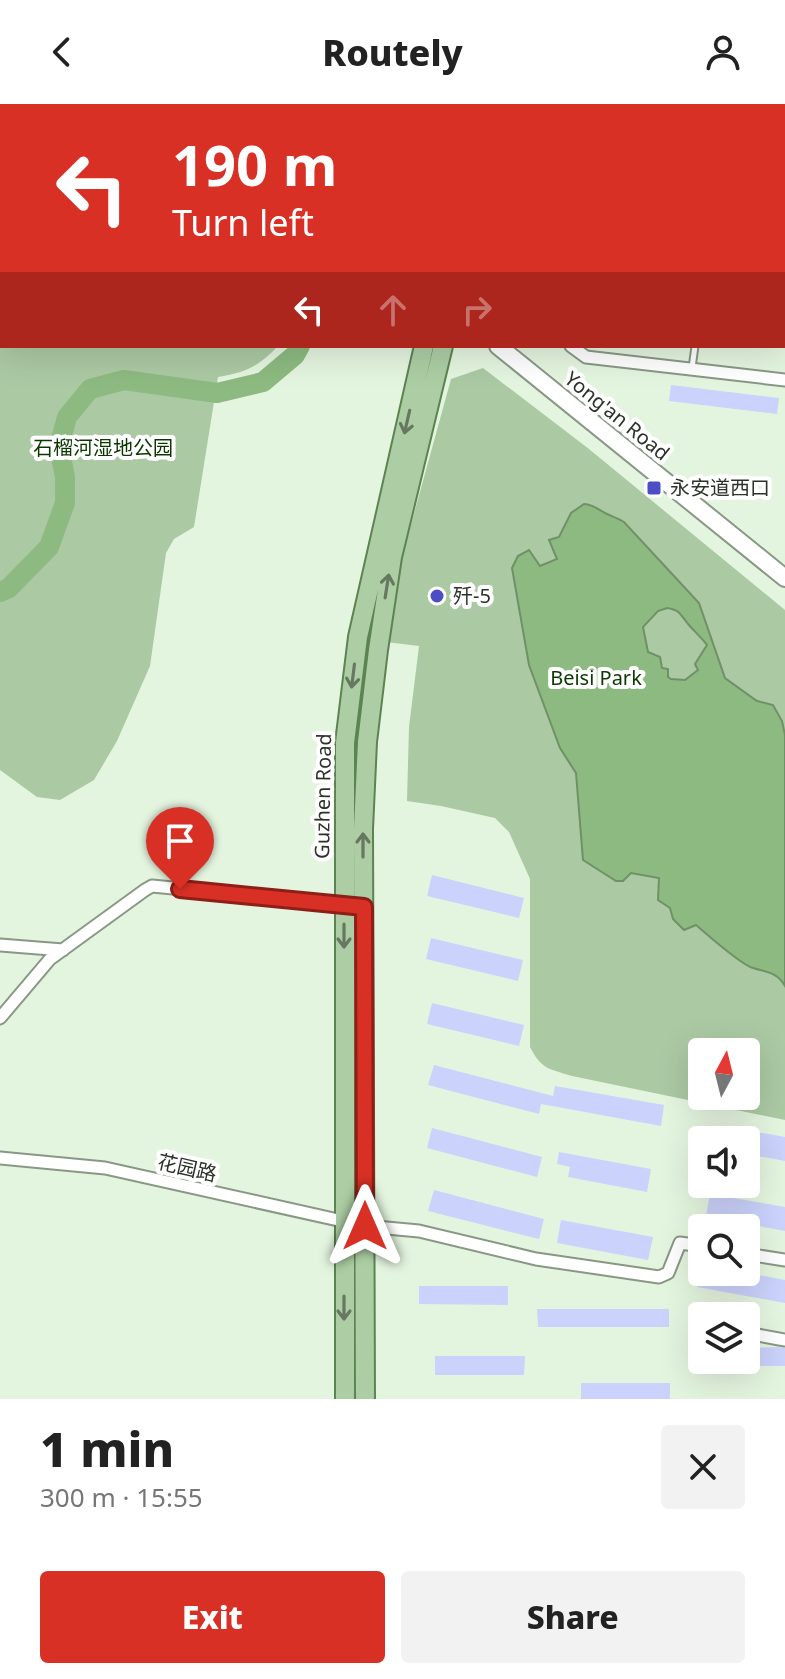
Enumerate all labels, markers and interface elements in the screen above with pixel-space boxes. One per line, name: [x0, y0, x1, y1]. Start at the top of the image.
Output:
text: Routely: [322, 28, 463, 77]
icon: back: [40, 30, 84, 74]
icon: person: [701, 30, 745, 74]
text: 190 m: [172, 126, 337, 202]
icon: left: [40, 136, 144, 240]
text: Turn left: [172, 198, 314, 247]
icon: left: [287, 288, 331, 332]
icon: ahead: [371, 288, 415, 332]
icon: right: [455, 288, 499, 332]
street label: Yong'an Road: [559, 365, 675, 466]
one-way arrow: [399, 409, 414, 434]
park label: 石榴河湿地公园: [33, 434, 173, 461]
place label: 永安道西口: [670, 474, 770, 501]
marker: 永安道西口: [645, 479, 663, 497]
one-way arrow: [380, 574, 395, 600]
place label: 歼-5: [453, 582, 491, 609]
marker: 歼-5: [428, 587, 446, 605]
one-way arrow: [345, 663, 360, 688]
park label: Beisi Park: [550, 664, 642, 691]
street label: Guzhen Road: [308, 733, 337, 859]
pin: [146, 807, 214, 889]
icon: arrive: [158, 819, 202, 863]
one-way arrow: [355, 832, 371, 859]
one-way arrow: [336, 922, 352, 949]
north arrow: [688, 1038, 760, 1110]
map controls: [688, 1038, 760, 1374]
button: sound: [688, 1126, 760, 1198]
street label: 花园路: [155, 1148, 219, 1187]
position arrow: [323, 1184, 407, 1268]
button: search: [688, 1214, 760, 1286]
one-way arrow: [336, 1294, 352, 1321]
button: layers: [688, 1302, 760, 1374]
text: 1 min: [40, 1416, 174, 1481]
button: close: [661, 1425, 745, 1509]
text: 300 m · 15:55: [40, 1479, 203, 1515]
button: Exit: [40, 1571, 385, 1663]
button: Share: [401, 1571, 745, 1663]

